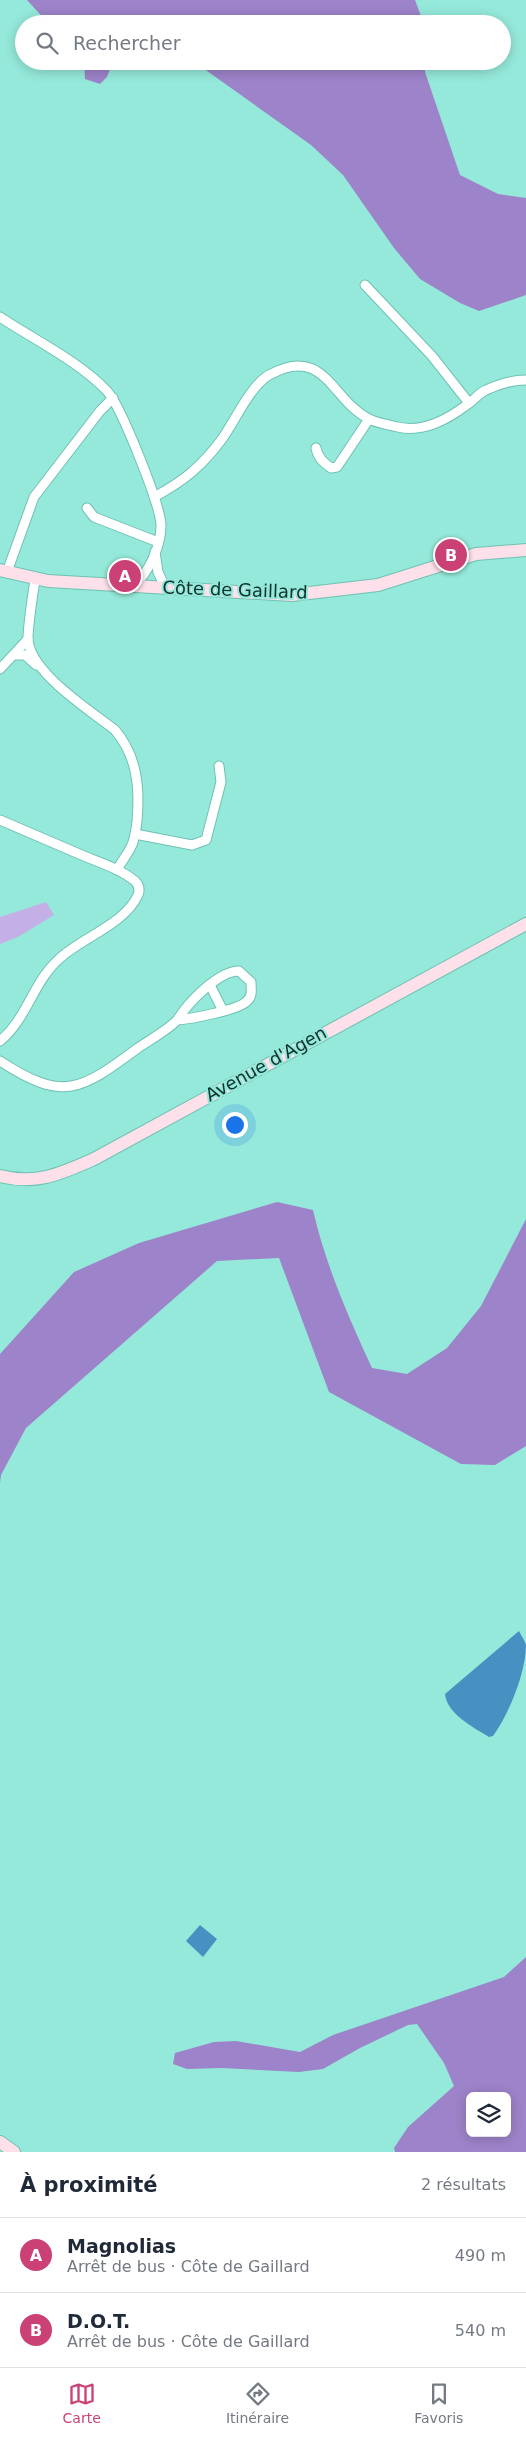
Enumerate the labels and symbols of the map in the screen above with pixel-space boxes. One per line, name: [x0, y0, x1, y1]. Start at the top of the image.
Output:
pin: B: [435, 536, 467, 574]
pin: A: [109, 557, 141, 595]
street label: Côte de Gaillard: [162, 576, 308, 603]
street label: Avenue d'Agen: [202, 1022, 330, 1106]
your location: [222, 1112, 248, 1138]

